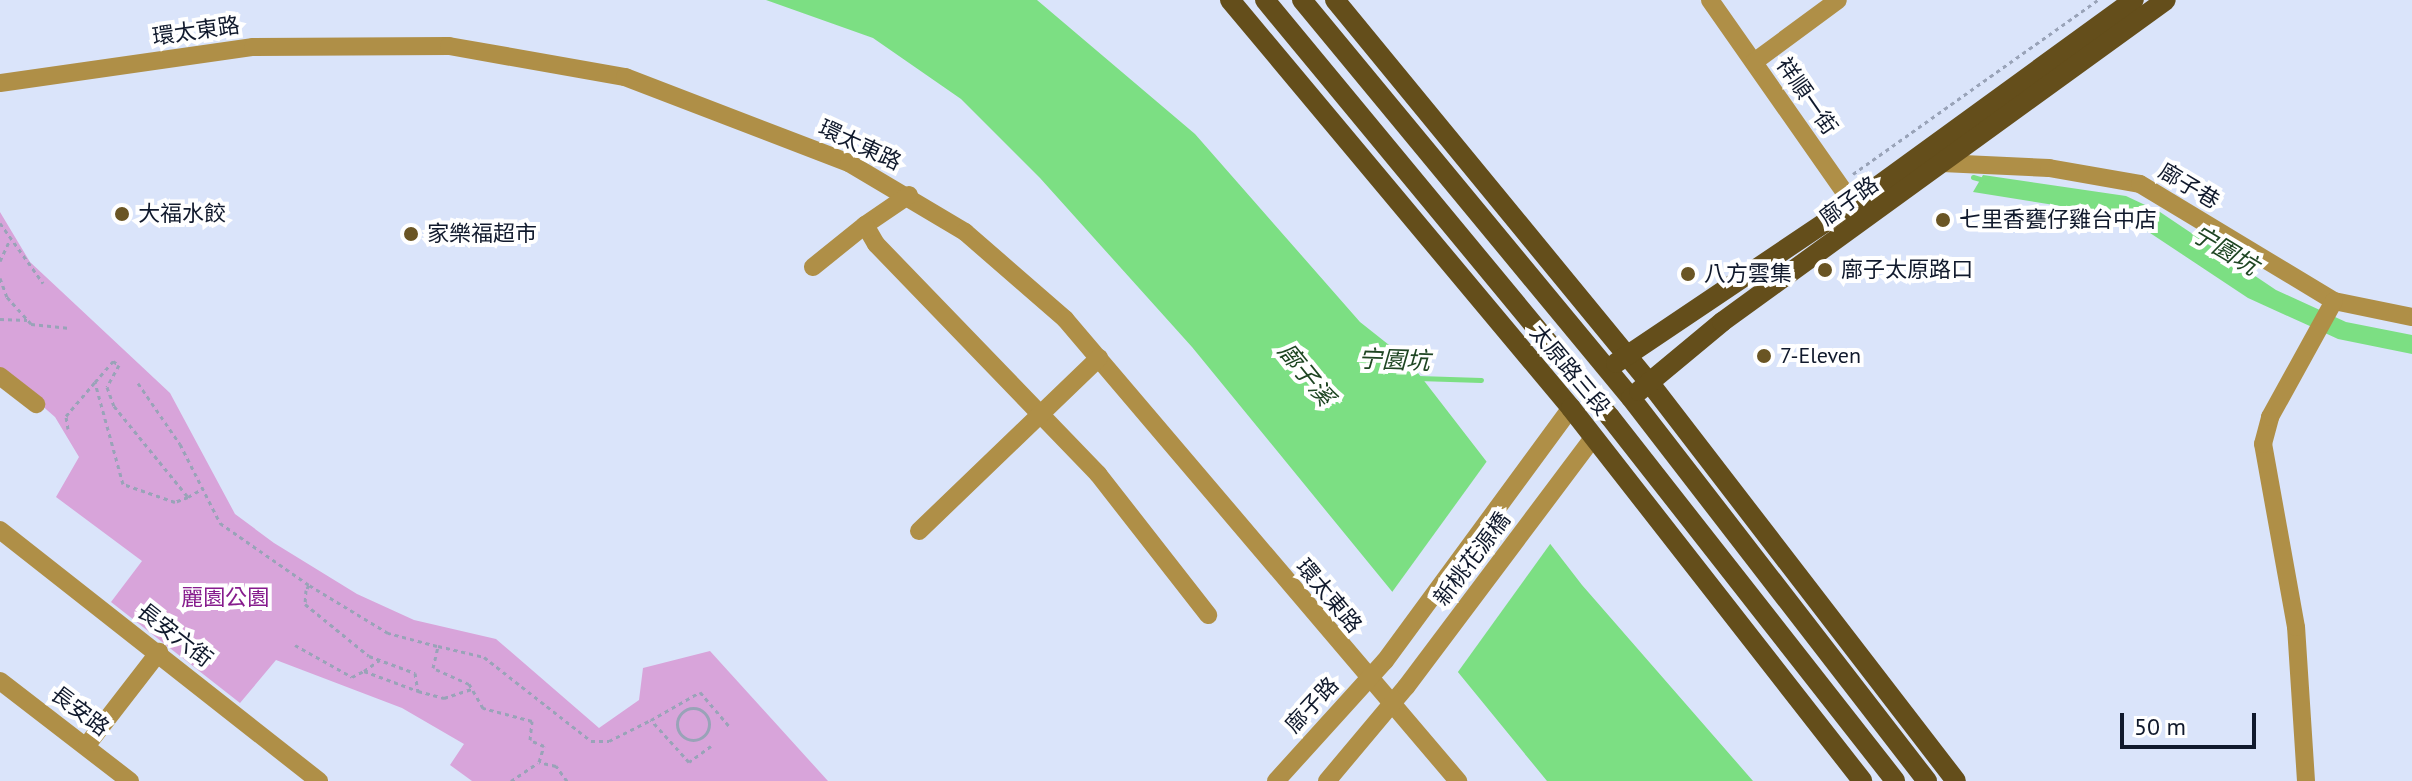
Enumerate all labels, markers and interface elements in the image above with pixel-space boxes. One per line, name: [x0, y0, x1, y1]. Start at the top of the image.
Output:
street label: 環太東路: [151, 12, 241, 50]
street label: 祥順一街: [1771, 52, 1843, 140]
street label: 環太東路: [815, 114, 905, 176]
street label: 廍子巷: [2154, 158, 2224, 214]
street label: 廍子路: [1815, 171, 1883, 231]
place label: 大福水餃: [138, 201, 226, 227]
marker: 大福水餃: [113, 205, 131, 223]
place label: 七里香甕仔雞台中店: [1959, 207, 2157, 233]
marker: 七里香甕仔雞台中店: [1934, 211, 1952, 229]
water label: 宁園坑: [2187, 219, 2263, 281]
place label: 家樂福超市: [427, 221, 537, 247]
marker: 家樂福超市: [402, 225, 420, 243]
place label: 廍子太原路口: [1841, 257, 1973, 283]
place label: 八方雲集: [1704, 261, 1792, 287]
marker: 廍子太原路口: [1816, 261, 1834, 279]
marker: 八方雲集: [1679, 265, 1697, 283]
street label: 太原路三段: [1525, 319, 1615, 421]
water label: 廍子溪: [1272, 337, 1340, 411]
place label: 7-Eleven: [1780, 343, 1861, 369]
water label: 宁園坑: [1358, 344, 1430, 376]
marker: 7-Eleven: [1755, 347, 1773, 365]
street label: 新桃花源橋: [1428, 507, 1516, 611]
street label: 環太東路: [1291, 554, 1367, 638]
park label: 麗園公園: [181, 585, 269, 611]
street label: 長安六街: [132, 598, 218, 672]
street label: 廍子路: [1280, 672, 1344, 738]
street label: 長安路: [46, 681, 114, 741]
scale bar: [2124, 697, 2260, 747]
text: 50 m: [2134, 711, 2186, 742]

